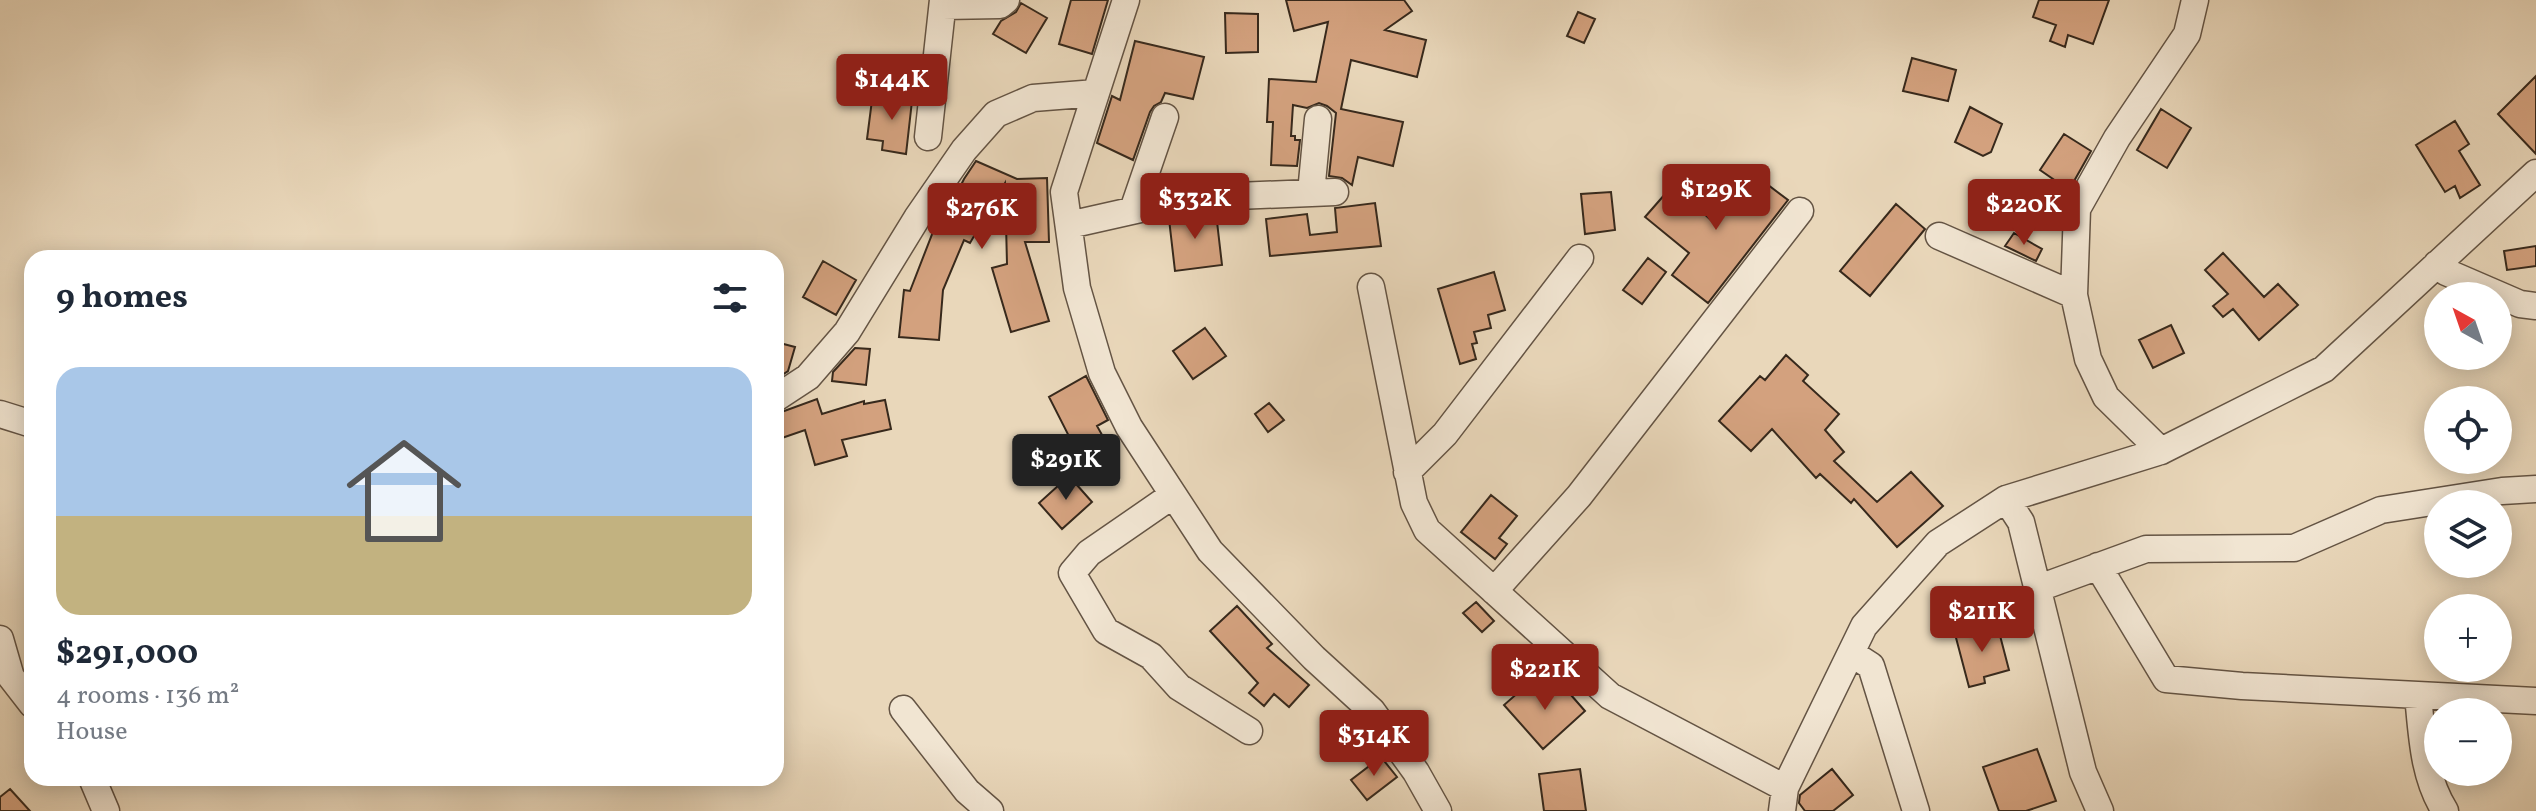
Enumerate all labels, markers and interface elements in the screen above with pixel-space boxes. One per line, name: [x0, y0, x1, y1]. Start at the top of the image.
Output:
pin: $144K: [836, 54, 948, 122]
text: $144K: [854, 62, 930, 98]
pin: $129K: [1660, 164, 1772, 232]
text: $129K: [1680, 172, 1752, 208]
pin: $332K: [1139, 173, 1251, 241]
pin: $220K: [1968, 179, 2080, 247]
text: $332K: [1158, 181, 1232, 217]
pin: $276K: [926, 183, 1038, 251]
text: $220K: [1986, 187, 2062, 223]
text: $276K: [946, 191, 1018, 227]
text: 9 homes: [56, 275, 188, 322]
icon: filters: [708, 276, 752, 320]
north arrow: [2424, 282, 2512, 370]
map controls: [2424, 282, 2512, 786]
button: locate: [2424, 386, 2512, 474]
icon: home: [332, 419, 476, 563]
pin: $291K: [1010, 434, 1122, 502]
text: $291K: [1030, 442, 1102, 478]
button: layers: [2424, 490, 2512, 578]
pin: $211K: [1926, 586, 2038, 654]
text: $211K: [1948, 594, 2016, 630]
button: +: [2424, 594, 2512, 682]
text: $291,000: [56, 631, 198, 678]
pin: $221K: [1489, 644, 1601, 712]
text: $221K: [1510, 652, 1580, 688]
text: 4 rooms · 136 m²: [56, 678, 239, 714]
button: −: [2424, 698, 2512, 786]
pin: $314K: [1318, 710, 1430, 778]
text: House: [56, 714, 128, 750]
text: $314K: [1338, 718, 1410, 754]

